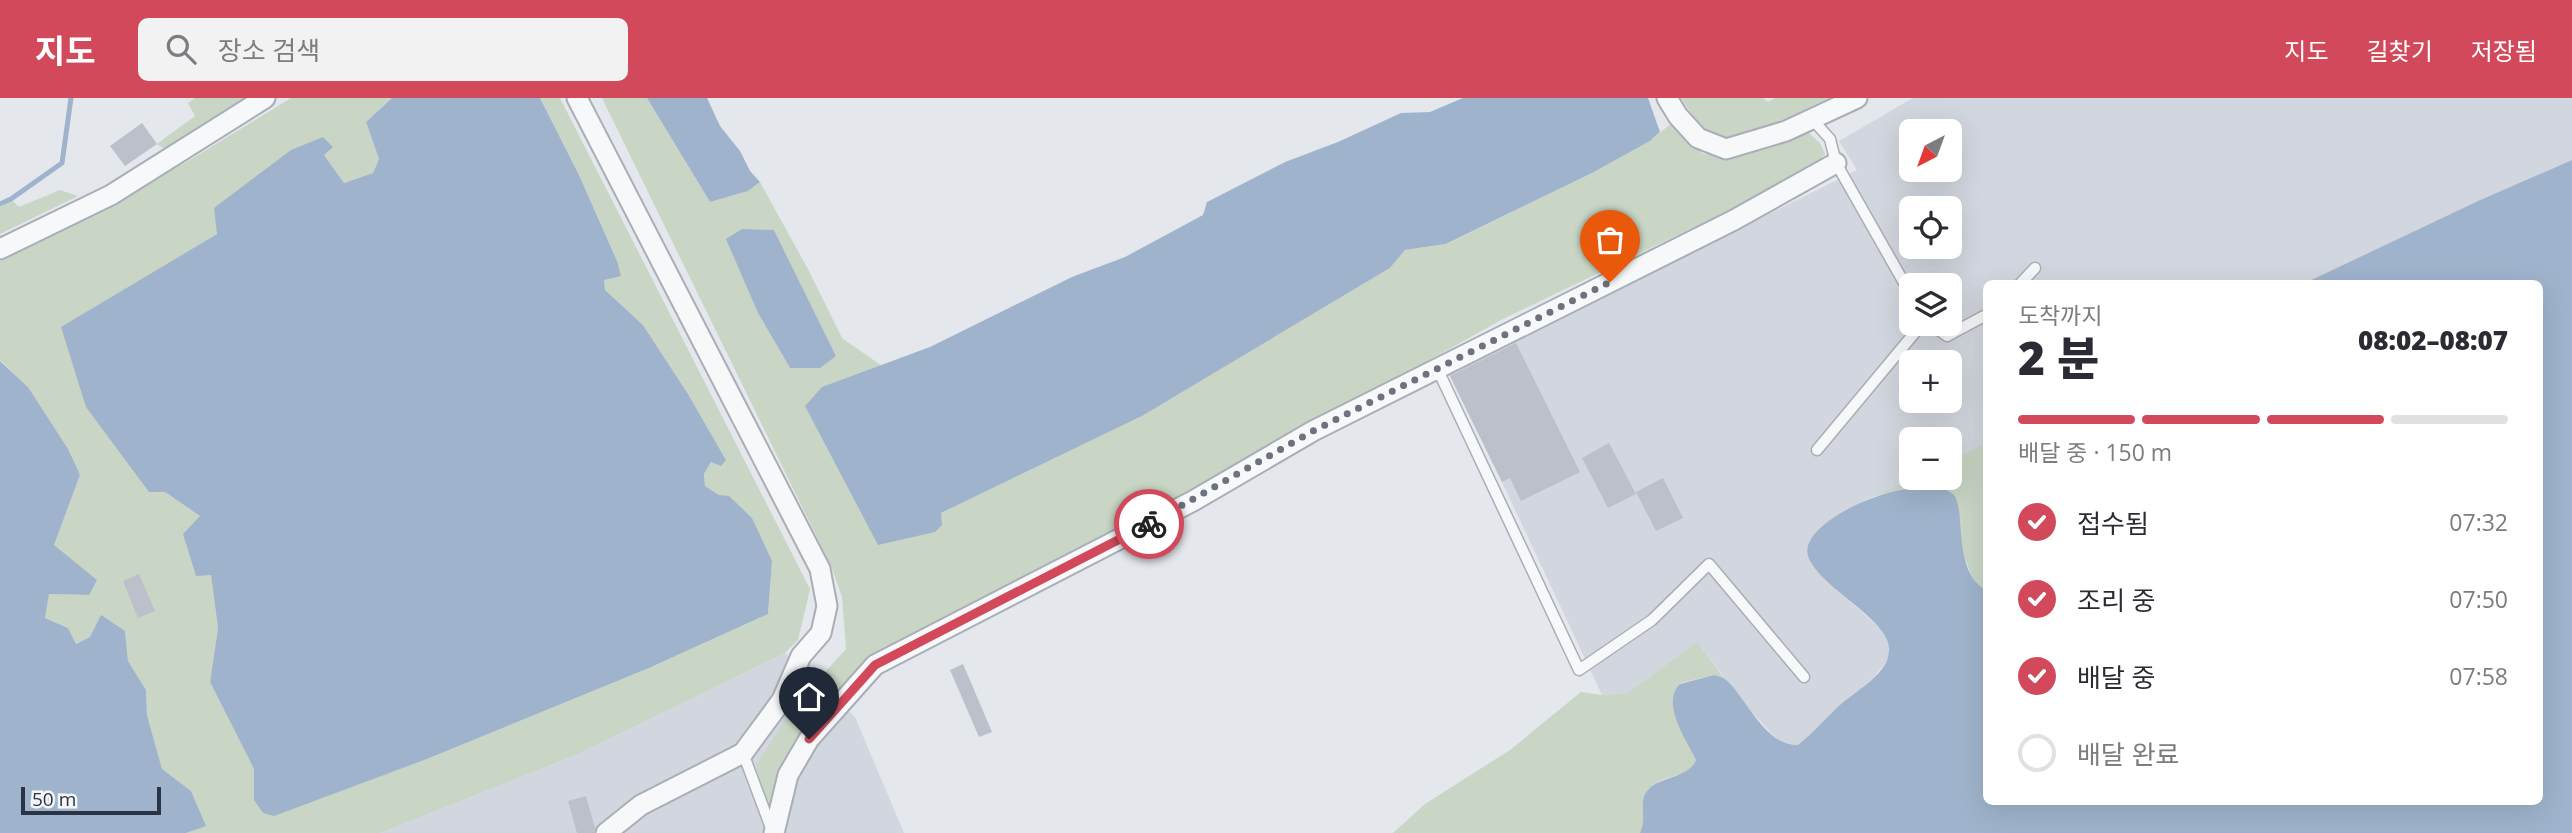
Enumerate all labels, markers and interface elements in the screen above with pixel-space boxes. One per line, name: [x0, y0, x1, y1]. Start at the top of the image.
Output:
search box: [138, 18, 628, 81]
text: 지도: [35, 28, 96, 73]
icon: search: [162, 30, 200, 68]
text: 장소 검색: [218, 32, 320, 68]
text: 지도: [2284, 34, 2329, 67]
text: 길찾기: [2367, 34, 2433, 67]
text: 저장됨: [2471, 34, 2537, 67]
north arrow: [1899, 119, 1962, 182]
map controls: [1899, 119, 1962, 490]
button: locate: [1899, 196, 1962, 259]
pin: [1580, 210, 1640, 282]
icon: bag: [1591, 221, 1629, 259]
button: layers: [1899, 273, 1962, 336]
text: 도착까지: [2018, 299, 2103, 331]
text: 08:02–08:07: [2358, 322, 2508, 358]
text: 2 분: [2018, 326, 2099, 388]
button: +: [1899, 350, 1962, 413]
button: −: [1899, 427, 1962, 490]
text: 배달 중 · 150 m: [2018, 436, 2172, 468]
courier: [1114, 489, 1184, 559]
icon: check: [2018, 503, 2056, 541]
icon: bike: [1130, 505, 1168, 543]
text: 접수됨: [2077, 505, 2149, 541]
text: 07:32: [2449, 506, 2508, 538]
icon: check: [2018, 580, 2056, 618]
text: 조리 중: [2077, 582, 2156, 618]
text: 07:50: [2449, 583, 2508, 615]
icon: check: [2018, 657, 2056, 695]
text: 배달 중: [2077, 659, 2156, 695]
text: 07:58: [2449, 660, 2508, 692]
pin: [779, 667, 839, 739]
icon: home: [790, 678, 828, 716]
text: 배달 완료: [2077, 736, 2179, 772]
scale bar: [21, 784, 161, 816]
text: 50 m: [32, 786, 76, 812]

